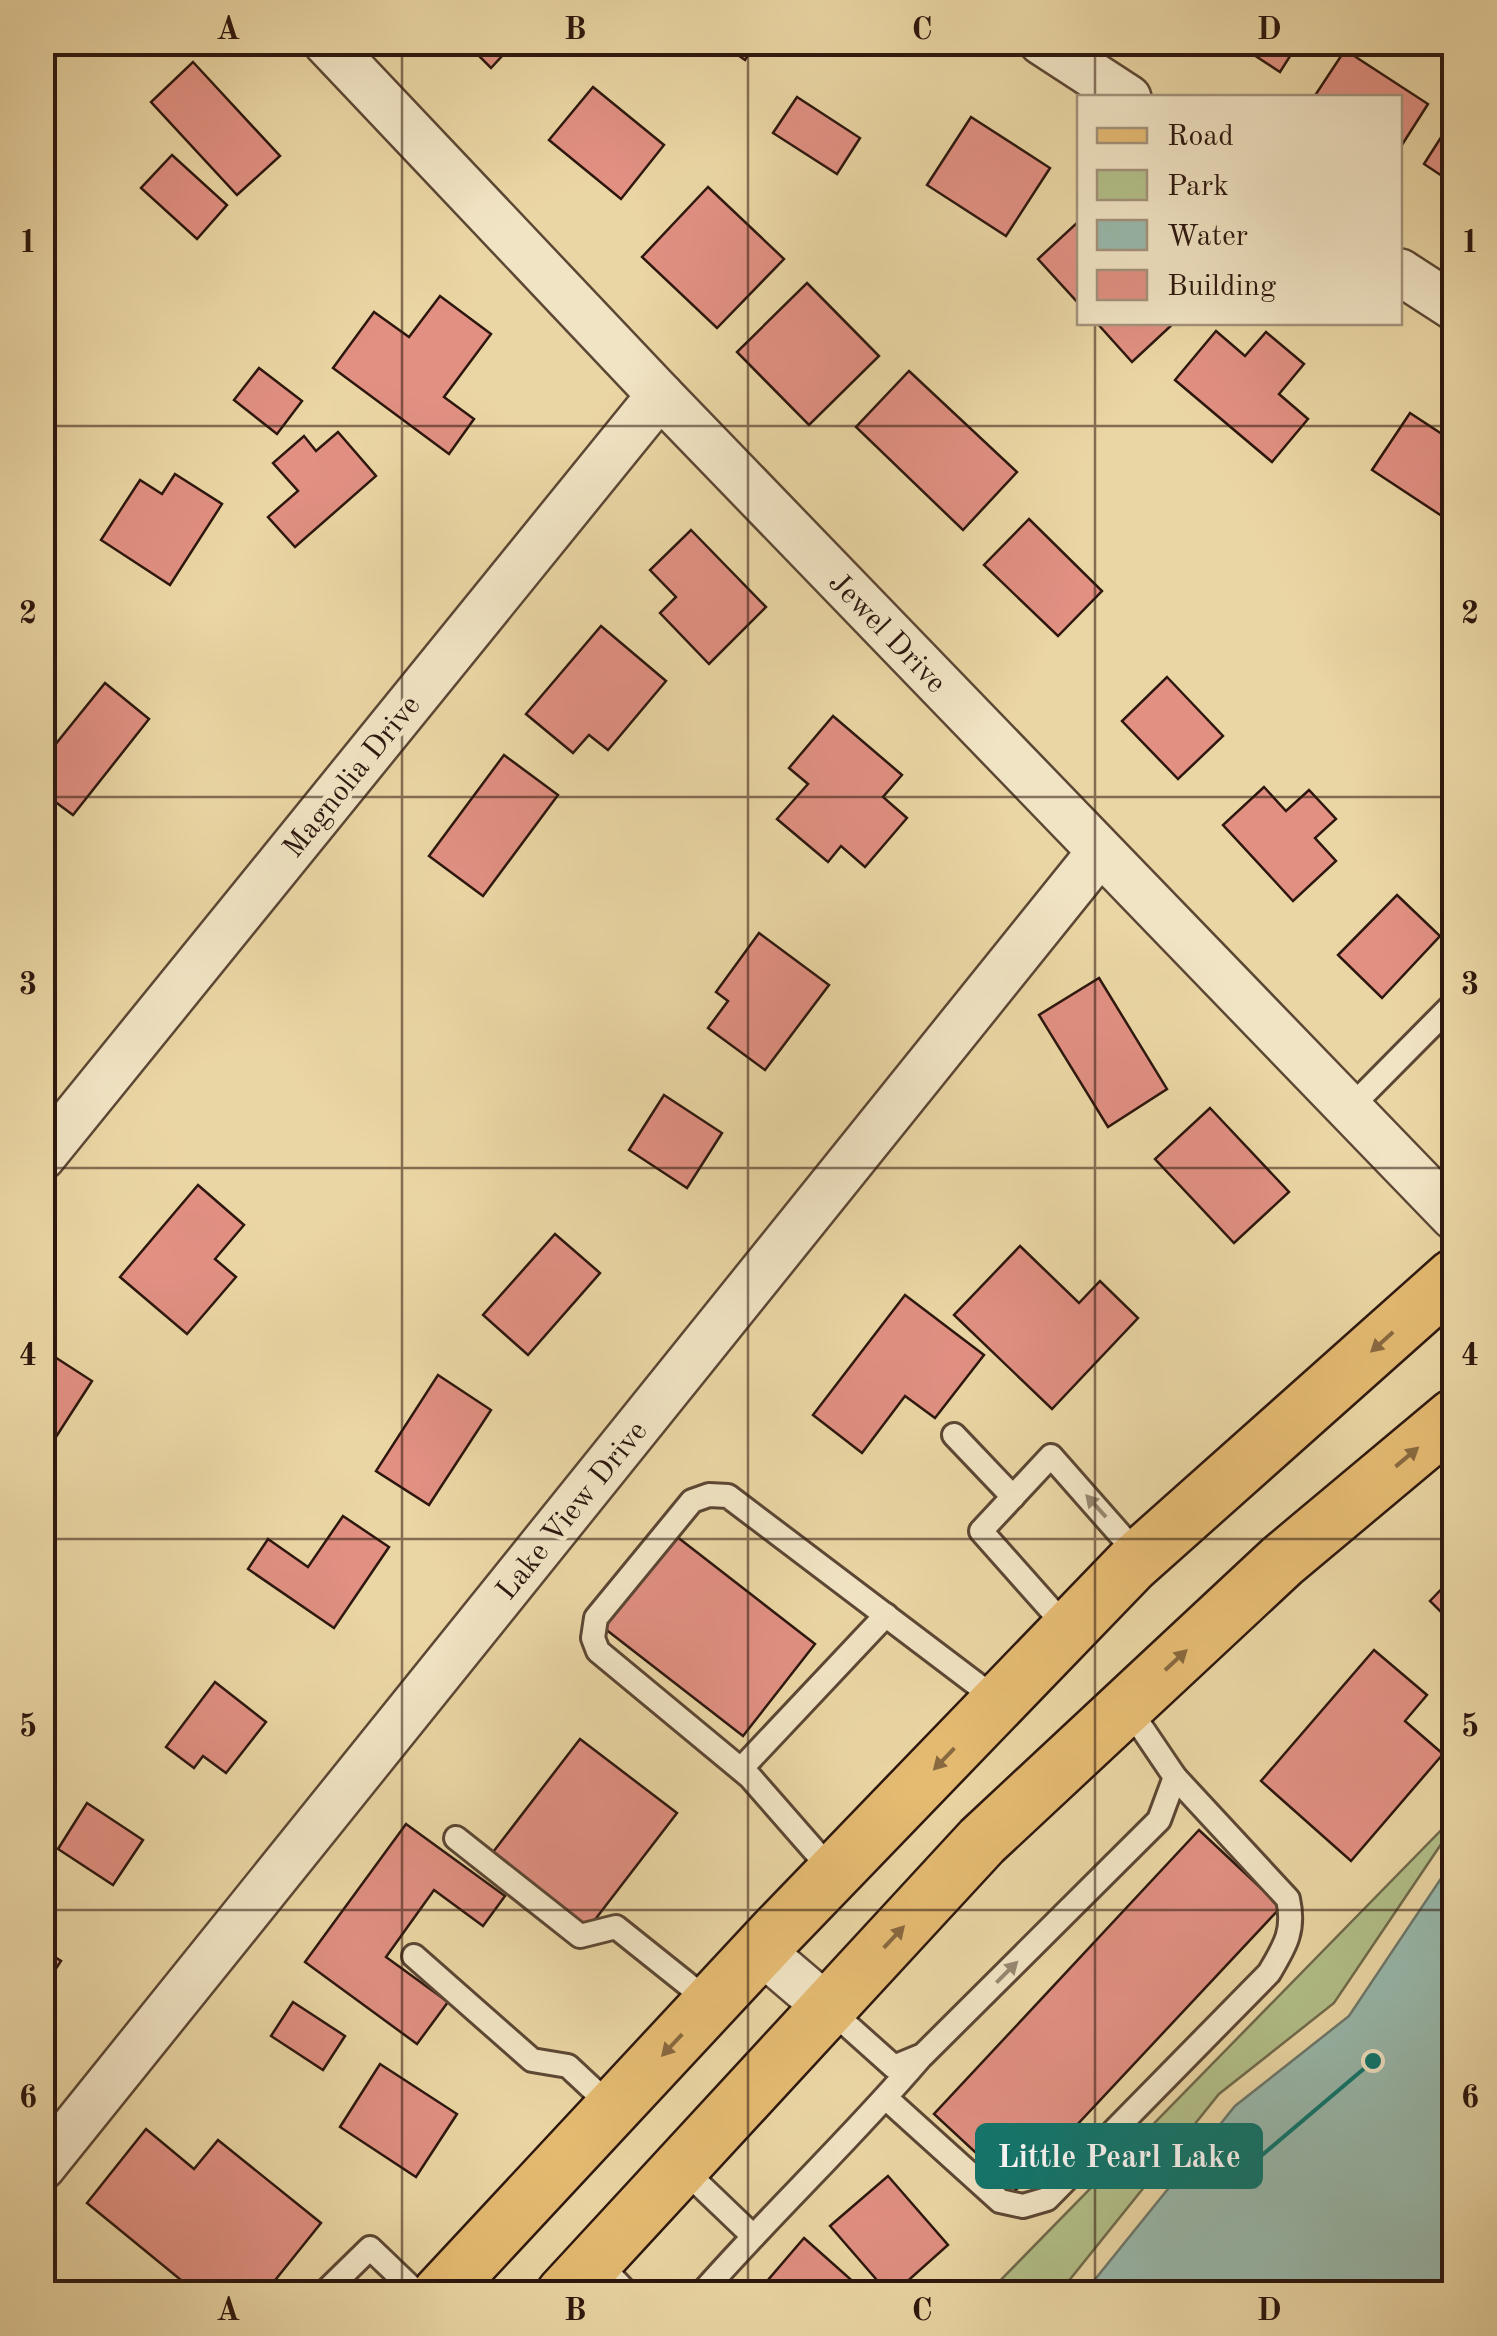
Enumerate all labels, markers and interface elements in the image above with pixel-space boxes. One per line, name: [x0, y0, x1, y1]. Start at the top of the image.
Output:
text: A: [216, 15, 240, 47]
text: B: [564, 15, 586, 47]
text: C: [911, 15, 933, 47]
text: D: [1256, 15, 1282, 47]
legend: [1077, 95, 1402, 325]
text: Road: [1167, 122, 1234, 152]
text: Park: [1167, 172, 1229, 202]
text: Water: [1167, 222, 1248, 252]
text: 1: [19, 228, 37, 260]
text: 1: [1461, 228, 1479, 260]
text: Building: [1167, 272, 1276, 302]
street label: Jewel Drive: [822, 568, 951, 699]
text: 2: [19, 599, 37, 631]
text: 2: [1461, 599, 1479, 631]
street label: Magnolia Drive: [278, 691, 427, 864]
text: 3: [19, 970, 37, 1002]
text: 3: [1461, 970, 1479, 1002]
one-way arrow: [1370, 1330, 1395, 1352]
text: 4: [19, 1341, 37, 1373]
text: 4: [1461, 1341, 1479, 1373]
street label: Lake View Drive: [492, 1416, 654, 1606]
one-way arrow: [1394, 1446, 1419, 1468]
one-way arrow: [1085, 1494, 1108, 1518]
one-way arrow: [1164, 1649, 1188, 1672]
text: 5: [19, 1712, 37, 1744]
text: 5: [1461, 1712, 1479, 1744]
one-way arrow: [933, 1747, 956, 1771]
one-way arrow: [882, 1925, 905, 1949]
one-way arrow: [994, 1960, 1018, 1984]
one-way arrow: [661, 2033, 684, 2057]
text: 6: [19, 2083, 37, 2115]
text: 6: [1461, 2083, 1479, 2115]
callout: Little Pearl Lake: [977, 2125, 1261, 2187]
text: Little Pearl Lake: [997, 2143, 1241, 2175]
text: A: [216, 2296, 240, 2328]
text: B: [564, 2296, 586, 2328]
text: C: [911, 2296, 933, 2328]
text: D: [1256, 2296, 1282, 2328]

